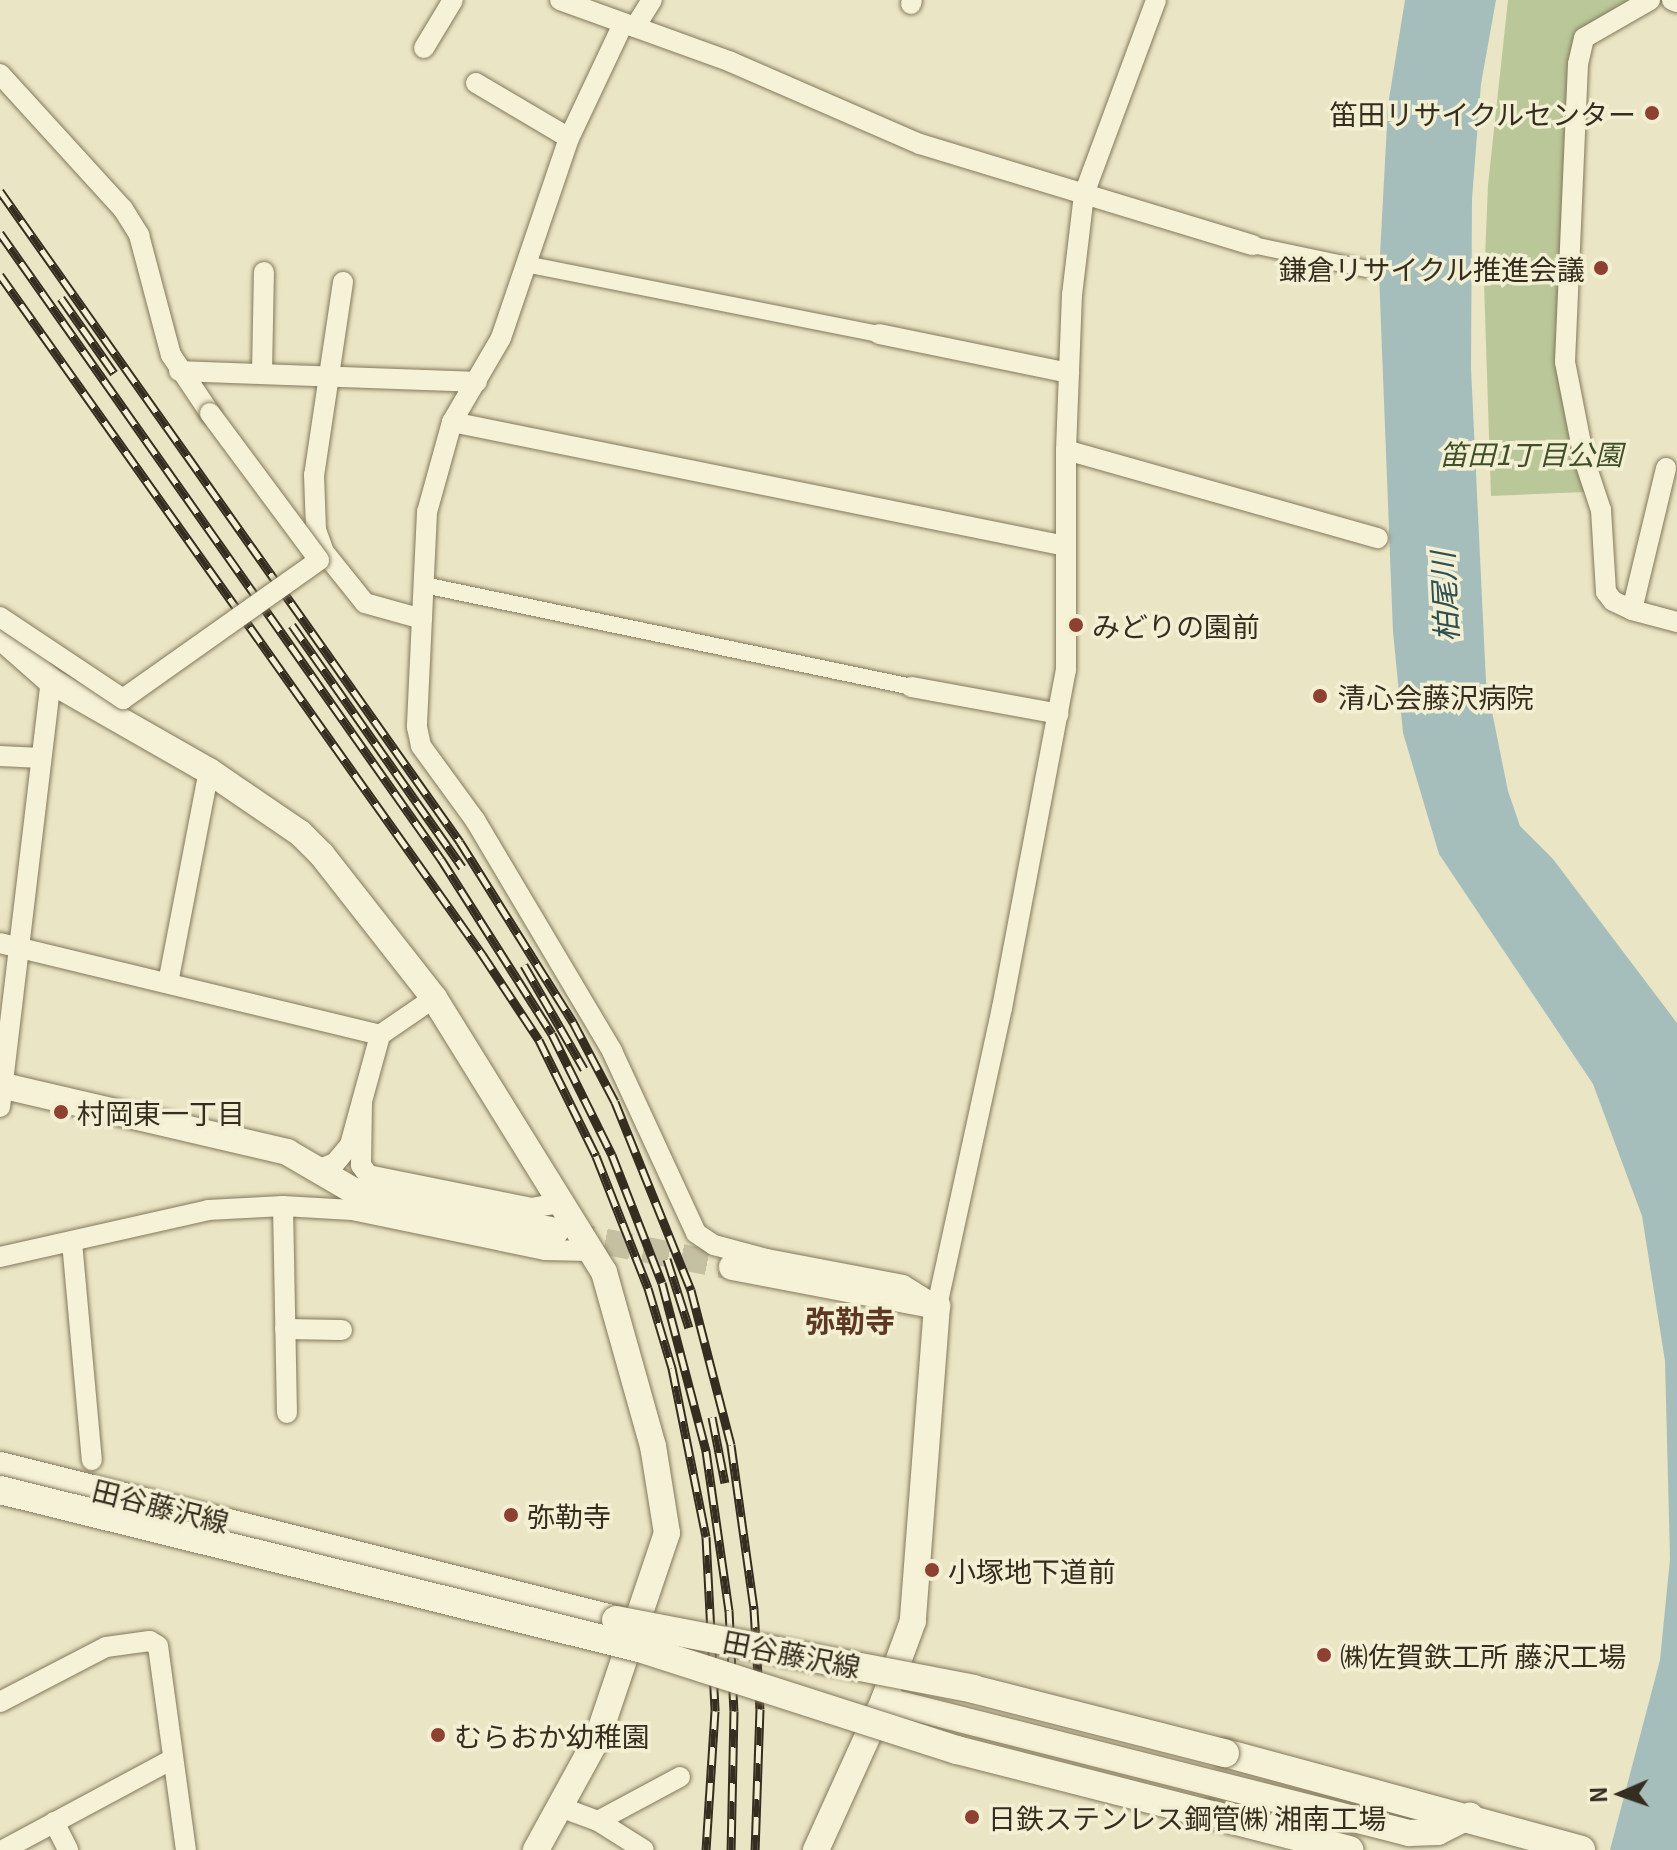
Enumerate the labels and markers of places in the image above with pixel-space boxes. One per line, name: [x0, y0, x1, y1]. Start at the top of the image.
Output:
place label: 笛田リサイクルセンター: [1328, 96, 1636, 130]
marker: 笛田リサイクルセンター: [1643, 104, 1661, 122]
place label: 鎌倉リサイクル推進会議: [1277, 251, 1585, 285]
marker: 鎌倉リサイクル推進会議: [1592, 259, 1610, 277]
place label: みどりの園前: [1092, 608, 1260, 642]
marker: みどりの園前: [1067, 616, 1085, 634]
place label: 清心会藤沢病院: [1338, 679, 1534, 713]
marker: 清心会藤沢病院: [1309, 685, 1331, 707]
place label: 村岡東一丁目: [77, 1095, 245, 1129]
marker: 村岡東一丁目: [52, 1103, 70, 1121]
place label: 弥勒寺: [527, 1498, 611, 1532]
marker: 弥勒寺: [502, 1506, 520, 1524]
place label: 小塚地下道前: [948, 1553, 1116, 1587]
marker: 小塚地下道前: [923, 1561, 941, 1579]
place label: ㈱佐賀鉄工所 藤沢工場: [1340, 1638, 1626, 1672]
marker: ㈱佐賀鉄工所 藤沢工場: [1315, 1646, 1333, 1664]
place label: むらおか幼稚園: [454, 1718, 650, 1752]
marker: むらおか幼稚園: [429, 1726, 447, 1744]
place label: 日鉄ステンレス鋼管㈱ 湘南工場: [988, 1800, 1386, 1834]
marker: 日鉄ステンレス鋼管㈱ 湘南工場: [963, 1808, 981, 1826]

